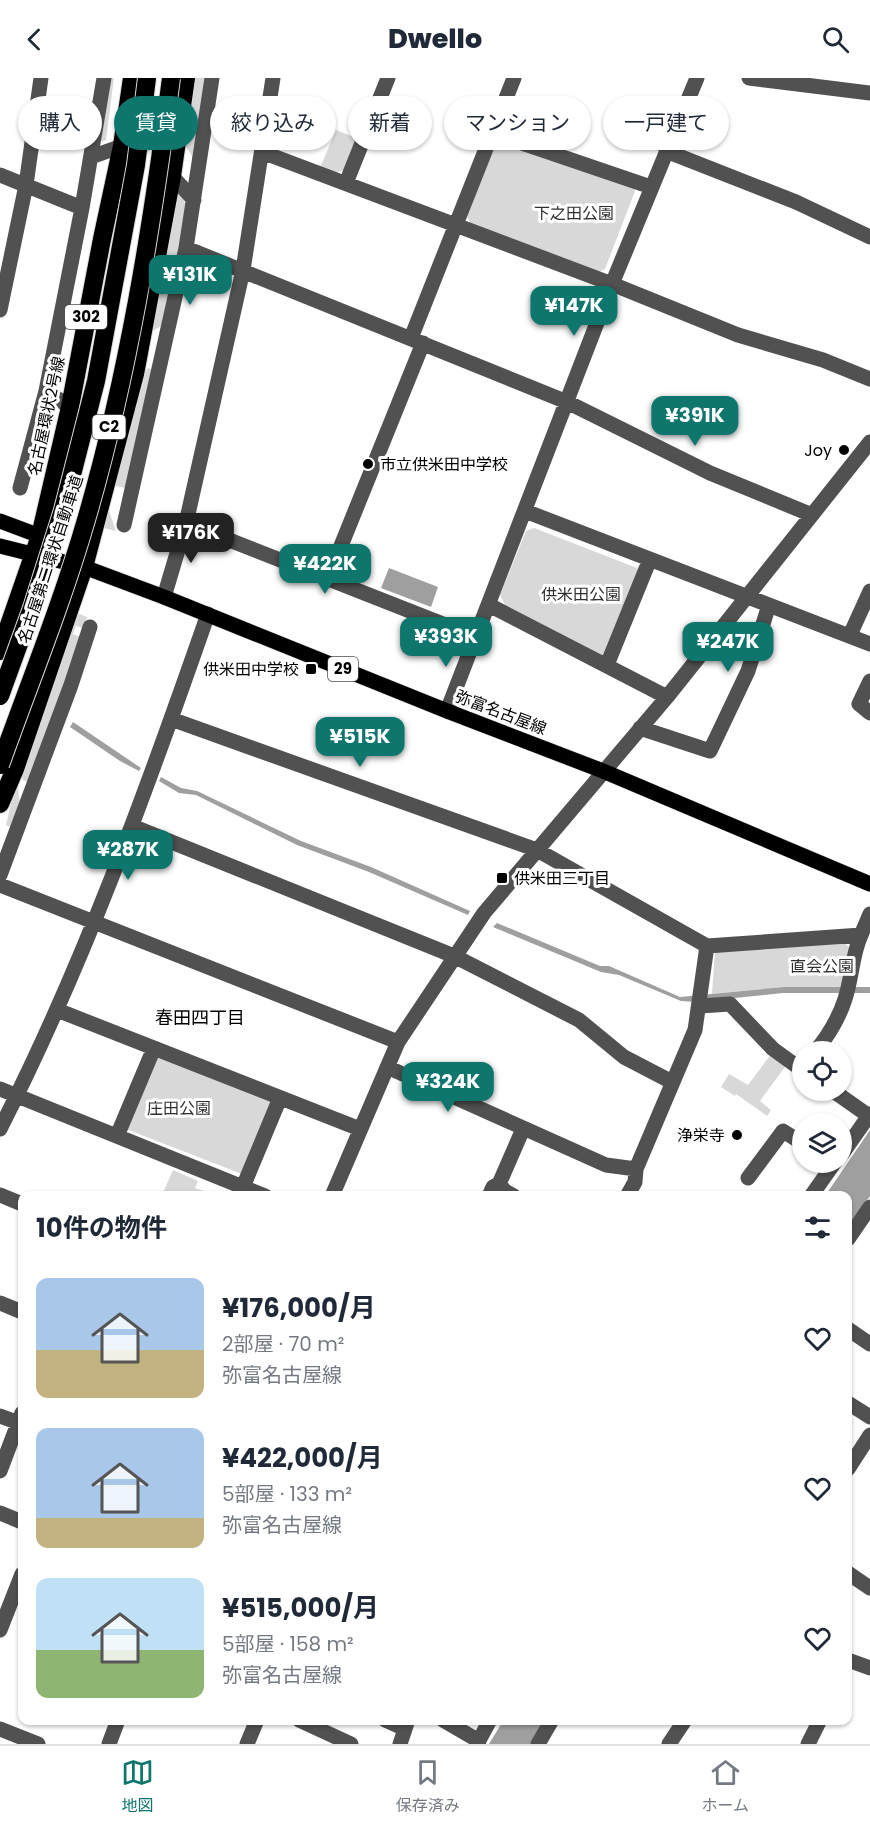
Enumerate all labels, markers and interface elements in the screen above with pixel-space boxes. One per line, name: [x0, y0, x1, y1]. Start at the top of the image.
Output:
text: Dwello: [388, 20, 482, 57]
icon: back: [18, 23, 51, 56]
icon: search: [819, 23, 852, 56]
chip: 購入: [18, 96, 102, 150]
chip: 賃貸: [114, 96, 198, 150]
chip: 絞り込み: [210, 96, 336, 150]
chip: 新着: [348, 96, 432, 150]
chip: マンション: [444, 96, 591, 150]
chip: 一戸建て: [603, 96, 729, 150]
park label: 下之田公園: [534, 202, 614, 225]
pin: ¥131K: [148, 255, 232, 306]
text: ¥131K: [163, 260, 217, 288]
pin: ¥147K: [532, 286, 616, 337]
text: ¥147K: [544, 291, 604, 319]
road number: 302: [65, 305, 107, 329]
street label: 名古屋環状2号線: [23, 354, 70, 478]
pin: ¥391K: [653, 396, 737, 447]
text: ¥391K: [665, 401, 725, 429]
road number: C2: [92, 415, 126, 439]
place label: Joy: [804, 439, 832, 462]
marker: Joy: [837, 443, 851, 457]
place label: 市立供米田中学校: [380, 453, 508, 476]
marker: 市立供米田中学校: [361, 457, 375, 471]
street label: 名古屋第二環状自動車道: [12, 472, 89, 646]
pin: ¥176K: [149, 513, 233, 564]
text: ¥176K: [162, 518, 220, 546]
pin: ¥422K: [283, 544, 367, 595]
text: ¥422K: [293, 549, 357, 577]
park label: 供米田公園: [541, 583, 621, 606]
pin: ¥393K: [404, 617, 488, 668]
text: ¥393K: [414, 622, 478, 650]
pin: ¥247K: [686, 622, 770, 673]
text: ¥247K: [696, 627, 760, 655]
road number: 29: [328, 657, 358, 681]
place label: 供米田中学校: [203, 658, 299, 681]
marker: 供米田中学校: [304, 662, 318, 676]
street label: 弥富名古屋線: [452, 685, 550, 740]
pin: ¥515K: [318, 717, 402, 768]
text: ¥515K: [330, 722, 390, 750]
pin: ¥287K: [86, 830, 170, 881]
text: ¥287K: [97, 835, 159, 863]
place label: 供米田三丁目: [514, 867, 610, 890]
marker: 供米田三丁目: [495, 871, 509, 885]
park label: 直会公園: [790, 955, 854, 978]
district label: 春田四丁目: [155, 1005, 245, 1030]
map controls: [792, 1041, 852, 1173]
button: locate: [792, 1041, 852, 1101]
pin: ¥324K: [406, 1062, 490, 1113]
text: ¥324K: [416, 1067, 480, 1095]
park label: 庄田公園: [147, 1097, 211, 1120]
button: layers: [792, 1113, 852, 1173]
place label: 浄栄寺: [677, 1124, 725, 1147]
marker: 浄栄寺: [730, 1128, 744, 1142]
text: 10件の物件: [36, 1210, 167, 1246]
icon: filters: [801, 1211, 834, 1244]
text: ¥176,000/月: [222, 1290, 376, 1326]
icon: home: [84, 1302, 156, 1374]
icon: heart: [801, 1322, 834, 1355]
text: 2部屋 · 70 m²: [222, 1330, 344, 1358]
text: 弥富名古屋線: [222, 1361, 342, 1389]
text: ¥422,000/月: [222, 1440, 383, 1476]
icon: home: [84, 1452, 156, 1524]
icon: heart: [801, 1472, 834, 1505]
text: 5部屋 · 133 m²: [222, 1480, 352, 1508]
text: 弥富名古屋線: [222, 1511, 342, 1539]
text: ¥515,000/月: [222, 1590, 379, 1626]
icon: home: [84, 1602, 156, 1674]
icon: heart: [801, 1622, 834, 1655]
text: 5部屋 · 158 m²: [222, 1630, 354, 1658]
text: 弥富名古屋線: [222, 1661, 342, 1689]
tab: 地図: [121, 1756, 154, 1818]
tab: 保存済み: [396, 1756, 460, 1818]
tab: ホーム: [702, 1756, 749, 1818]

